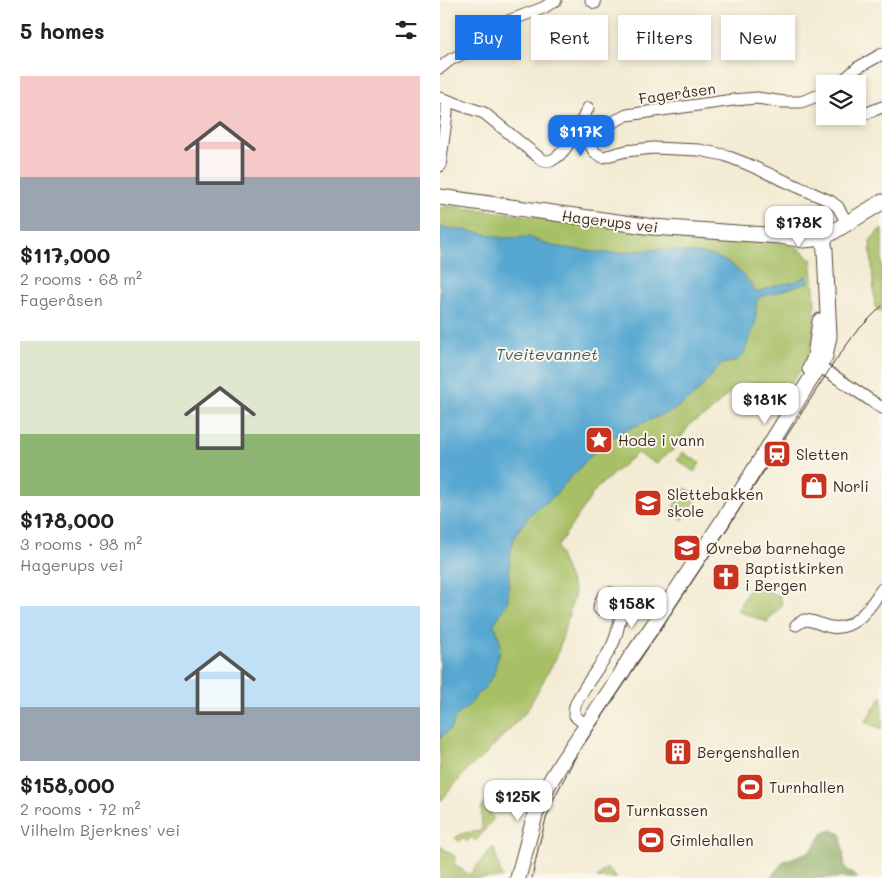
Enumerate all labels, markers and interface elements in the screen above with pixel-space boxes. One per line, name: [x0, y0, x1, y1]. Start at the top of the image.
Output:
chip: Buy: [455, 15, 521, 60]
chip: Rent: [531, 15, 608, 60]
chip: Filters: [618, 15, 711, 60]
chip: New: [721, 15, 795, 60]
icon: filters: [392, 16, 420, 44]
text: 5 homes: [20, 17, 105, 44]
map controls: [816, 75, 866, 125]
button: layers: [816, 75, 866, 125]
street label: Fageråsen: [637, 78, 717, 108]
icon: home: [175, 108, 265, 198]
pin: $117K: [546, 114, 616, 157]
text: $117K: [559, 120, 603, 141]
street label: Hagerups vei: [561, 205, 659, 237]
pin: $178K: [764, 206, 834, 248]
text: $178K: [776, 211, 822, 232]
text: $117,000: [20, 241, 110, 268]
text: 2 rooms · 68 m²: [20, 268, 142, 289]
text: Fageråsen: [20, 289, 103, 310]
water label: Tveitevannet: [496, 343, 598, 364]
icon: home: [175, 373, 265, 463]
pin: $181K: [730, 382, 800, 425]
text: $181K: [743, 388, 787, 409]
place icon: Hode i vann: [584, 425, 614, 455]
place label: Hode i vann: [618, 430, 704, 450]
station icon: Sletten: [762, 439, 792, 469]
place label: Sletten: [796, 444, 848, 464]
shop icon: Norli: [799, 471, 829, 501]
place label: Norli: [833, 476, 869, 496]
place label: Slettebakken skole: [667, 484, 763, 521]
school or university icon: Slettebakken skole: [633, 488, 663, 518]
text: $178,000: [20, 506, 114, 533]
text: 3 rooms · 98 m²: [20, 533, 142, 554]
school or university icon: Øvrebø barnehage: [672, 533, 702, 563]
place label: Øvrebø barnehage: [706, 538, 846, 558]
text: Hagerups vei: [20, 554, 123, 575]
place label: Baptistkirken i Bergen: [745, 558, 844, 595]
church icon: Baptistkirken i Bergen: [711, 562, 741, 592]
pin: $158K: [597, 586, 667, 629]
text: $158K: [609, 592, 655, 613]
icon: home: [175, 638, 265, 728]
building icon: Bergenshallen: [663, 737, 693, 767]
place label: Bergenshallen: [697, 742, 800, 762]
text: $158,000: [20, 771, 115, 798]
sports icon: Turnhallen: [735, 772, 765, 802]
place label: Turnhallen: [769, 777, 844, 797]
pin: $125K: [483, 780, 553, 822]
text: $125K: [495, 785, 541, 806]
sports icon: Turnkassen: [592, 795, 622, 825]
text: 2 rooms · 72 m²: [20, 798, 141, 819]
place label: Turnkassen: [626, 800, 708, 820]
text: Vilhelm Bjerknes' vei: [20, 819, 180, 840]
sports icon: Gimlehallen: [636, 825, 666, 855]
place label: Gimlehallen: [670, 830, 754, 850]

